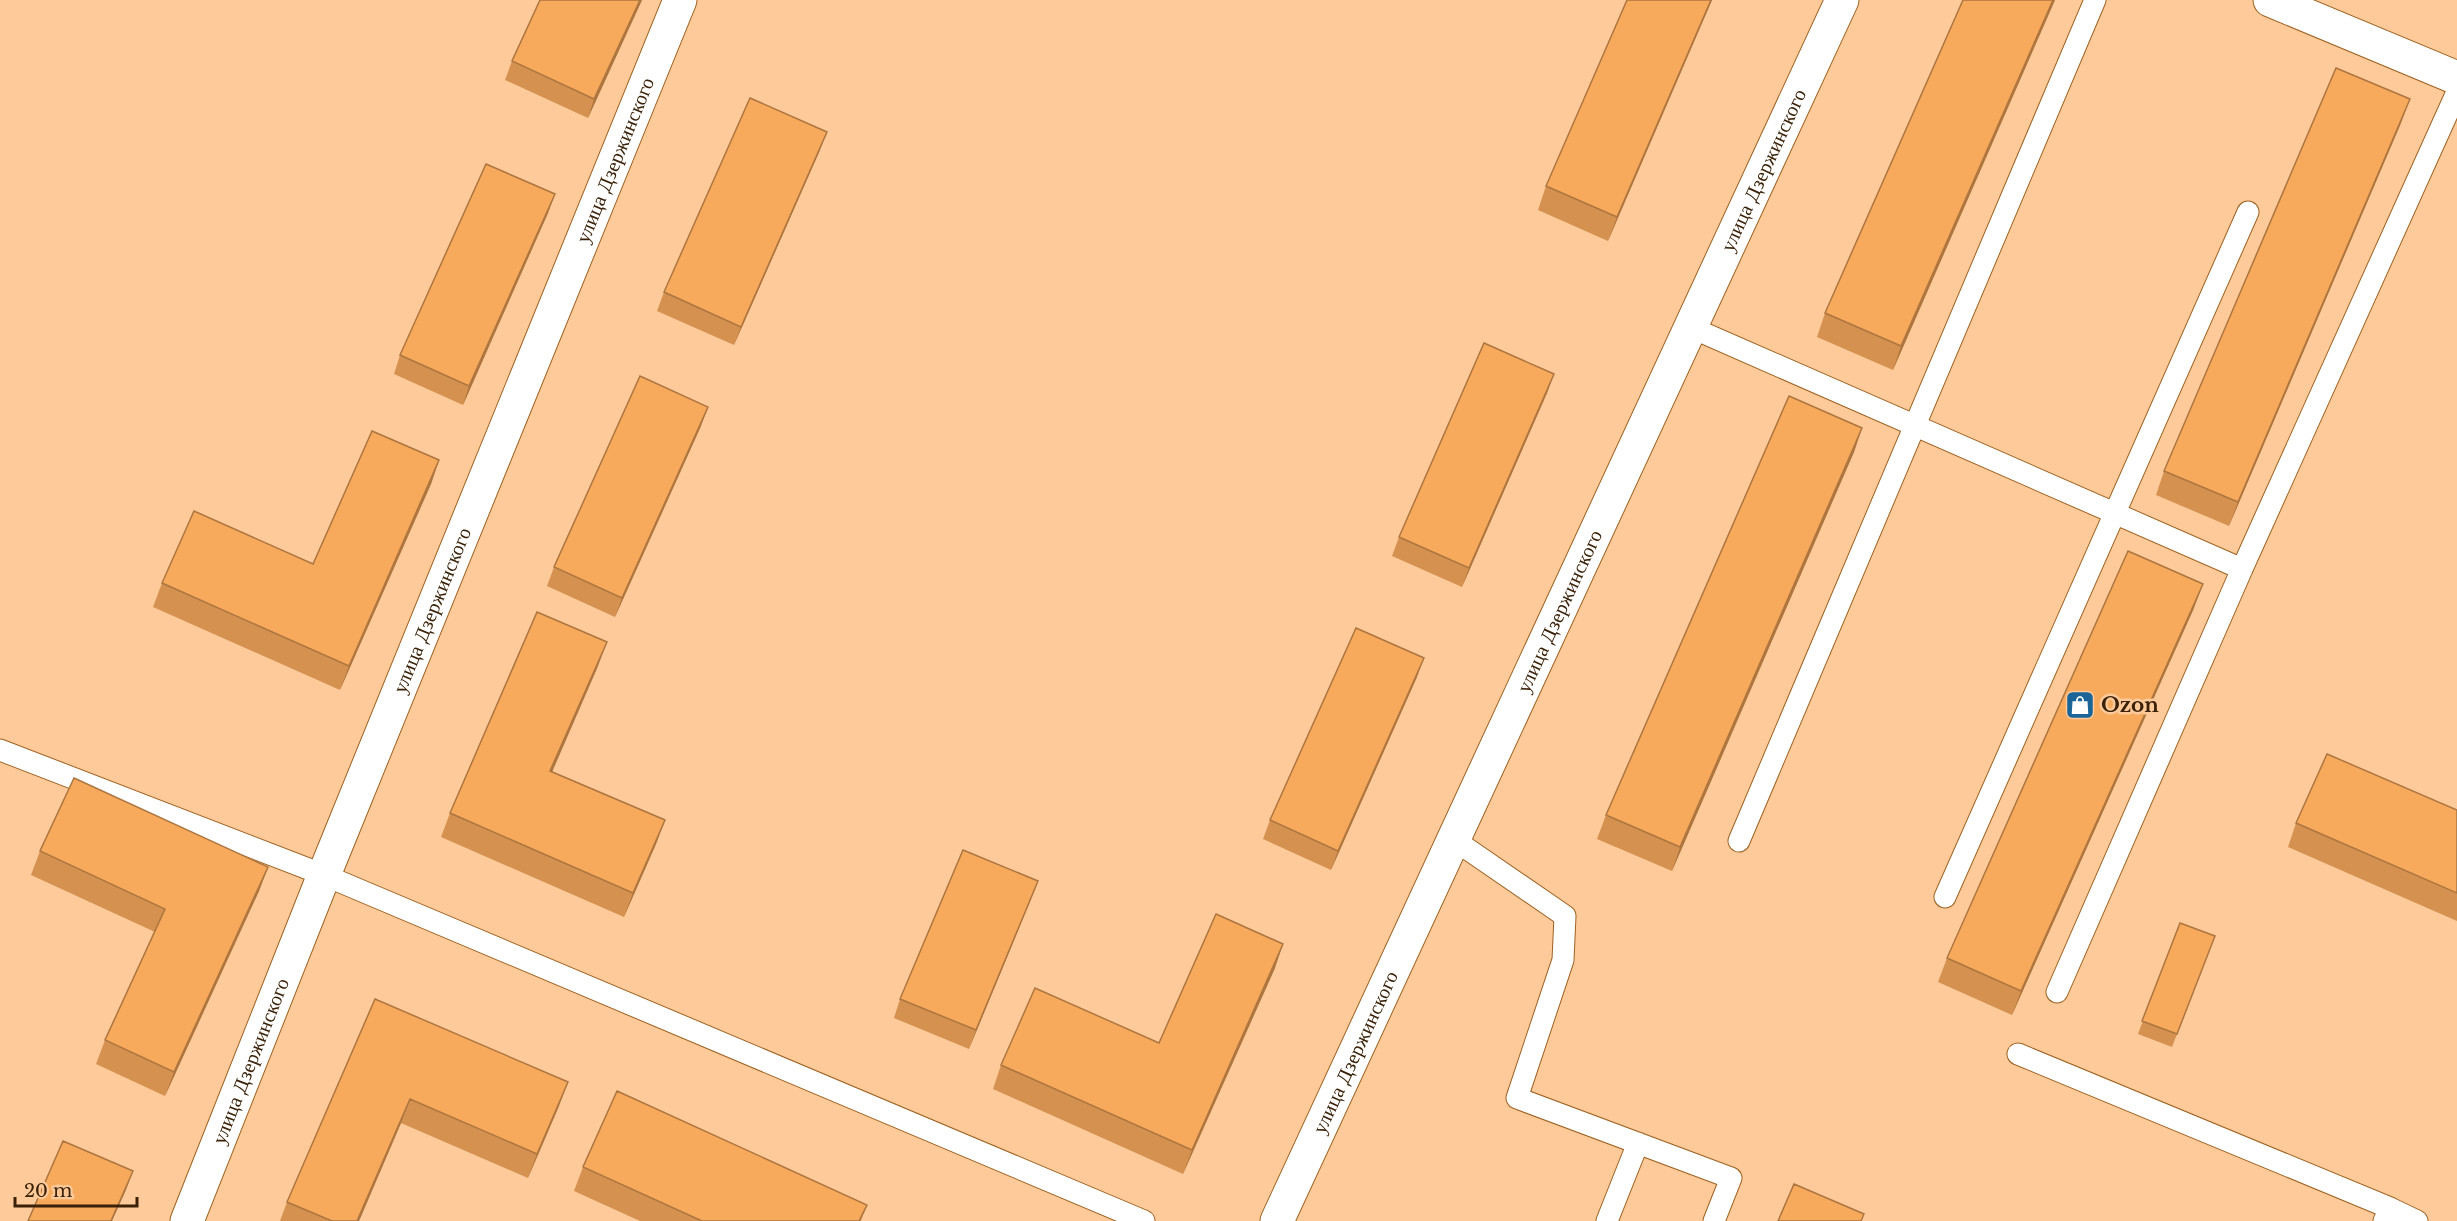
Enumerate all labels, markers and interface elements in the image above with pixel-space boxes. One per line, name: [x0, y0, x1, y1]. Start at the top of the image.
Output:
street label: улица Дзержинского: [570, 74, 659, 246]
street label: улица Дзержинского: [1715, 85, 1811, 255]
street label: улица Дзержинского: [387, 524, 476, 697]
street label: улица Дзержинского: [1511, 526, 1607, 696]
shop icon: Ozon: [2064, 689, 2096, 721]
place label: Ozon: [2101, 693, 2159, 717]
street label: улица Дзержинского: [1307, 967, 1403, 1137]
street label: улица Дзержинского: [207, 975, 294, 1148]
scale bar: [15, 1170, 136, 1208]
text: 20 m: [24, 1180, 72, 1202]

